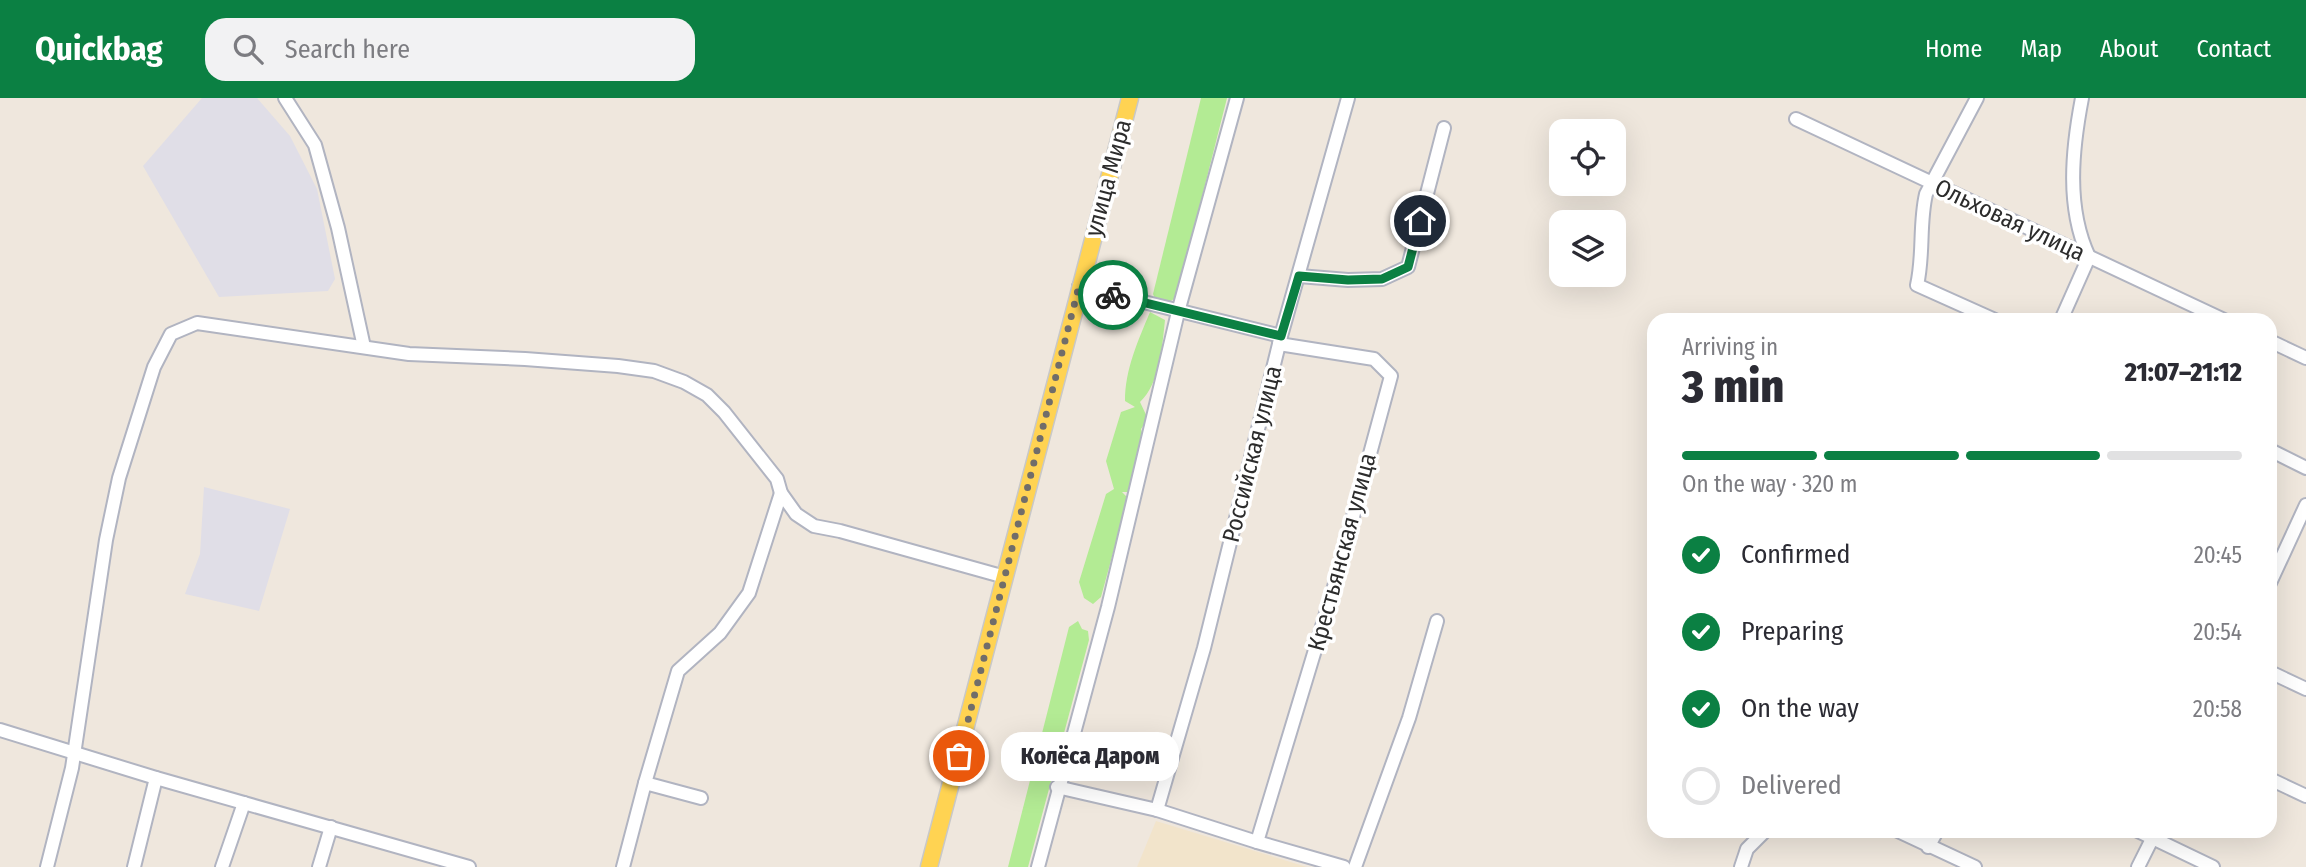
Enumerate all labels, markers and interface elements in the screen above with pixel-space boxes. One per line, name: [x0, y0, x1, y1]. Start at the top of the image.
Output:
search box: [205, 18, 695, 81]
text: Quickbag: [35, 29, 163, 69]
icon: search: [229, 30, 267, 68]
text: Search here: [285, 34, 410, 65]
text: Home: [1925, 35, 1982, 63]
text: Map: [2020, 35, 2062, 63]
text: About: [2100, 35, 2158, 63]
text: Contact: [2196, 35, 2271, 63]
street label: улица Мира: [1079, 116, 1137, 240]
map controls: [1549, 119, 1626, 287]
button: locate: [1549, 119, 1626, 196]
street label: Ольховая улица: [1931, 173, 2089, 267]
pin: [1390, 191, 1450, 251]
icon: home: [1401, 202, 1439, 240]
button: layers: [1549, 210, 1626, 287]
courier: [1078, 260, 1148, 330]
icon: bike: [1094, 276, 1132, 314]
text: Arriving in: [1682, 333, 1778, 361]
text: 21:07–21:12: [2125, 357, 2242, 388]
text: 3 min: [1682, 359, 1784, 414]
street label: Российская улица: [1217, 363, 1287, 545]
street label: Крестьянская улица: [1302, 450, 1382, 654]
text: On the way · 320 m: [1682, 470, 1857, 498]
icon: check: [1682, 536, 1720, 574]
text: Confirmed: [1741, 539, 1851, 570]
text: 20:45: [2194, 541, 2242, 569]
icon: check: [1682, 613, 1720, 651]
text: Preparing: [1741, 616, 1843, 647]
text: 20:54: [2193, 618, 2242, 646]
icon: check: [1682, 690, 1720, 728]
text: On the way: [1741, 693, 1859, 724]
text: 20:58: [2193, 695, 2242, 723]
pin: [929, 726, 989, 786]
callout: Колёса Даром: [1001, 732, 1180, 780]
icon: bag: [940, 737, 978, 775]
text: Колёса Даром: [1021, 742, 1159, 770]
text: Delivered: [1741, 770, 1842, 801]

